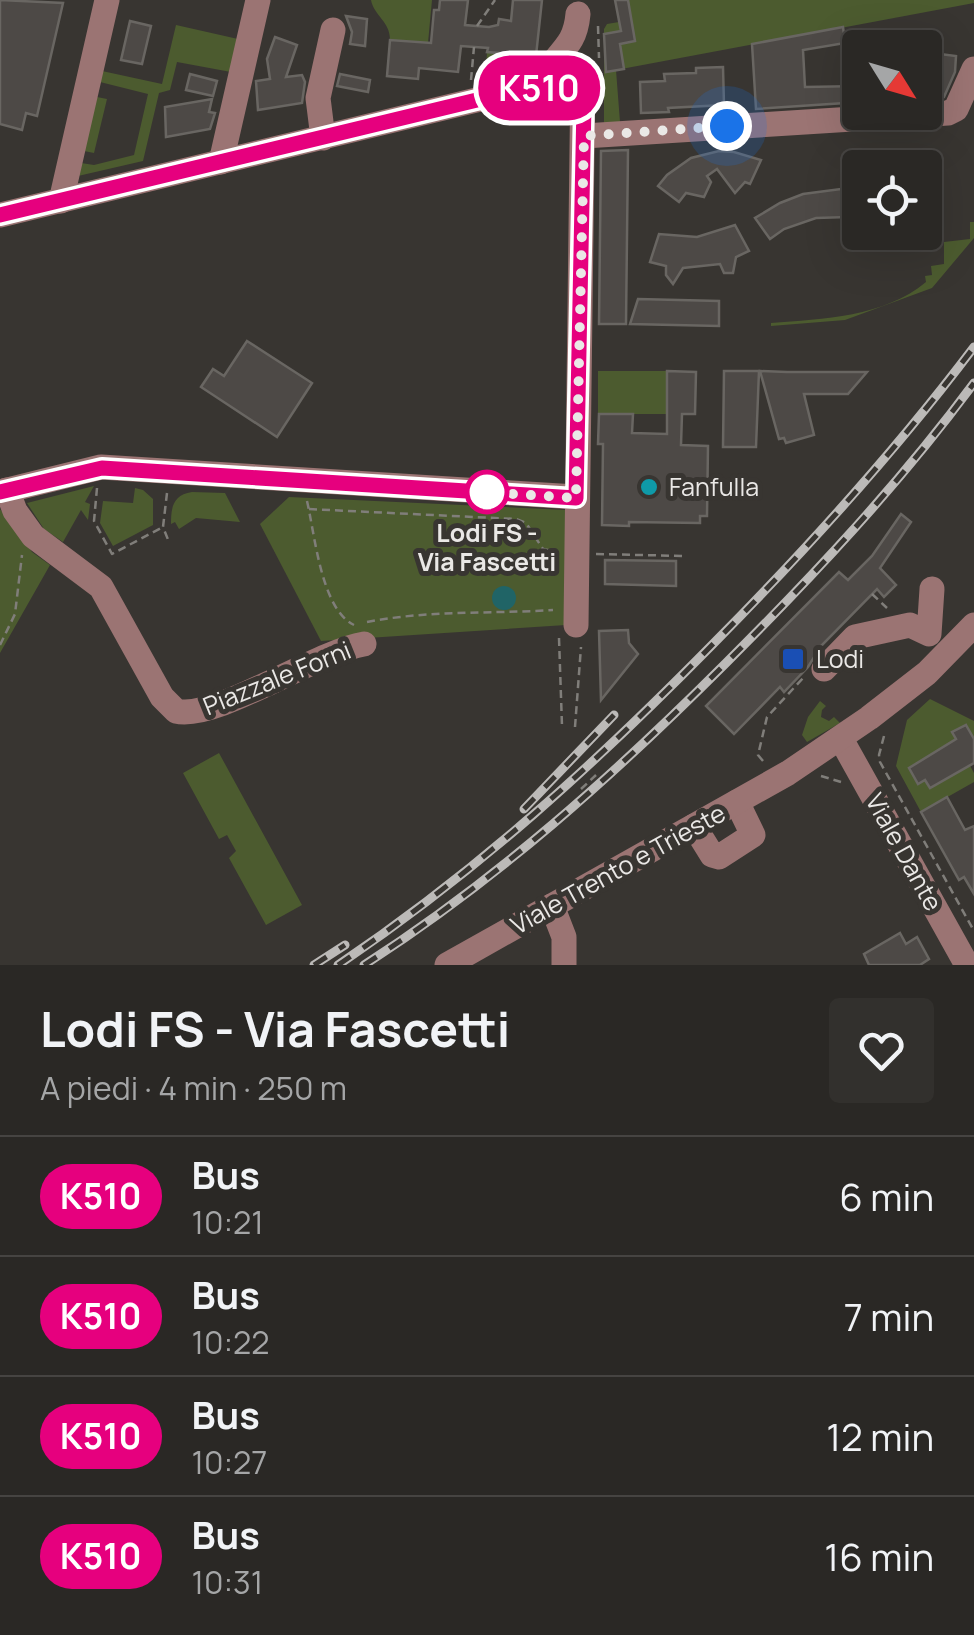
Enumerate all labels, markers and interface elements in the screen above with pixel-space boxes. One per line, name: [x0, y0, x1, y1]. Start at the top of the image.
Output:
north arrow: [842, 30, 942, 130]
map controls: [842, 30, 942, 250]
line badge: K510: [469, 56, 609, 120]
text: K510: [498, 64, 580, 112]
your location: [702, 101, 752, 151]
button: locate: [842, 150, 942, 250]
place label: Fanfulla: [669, 469, 759, 504]
marker: Lodi FS - Via Fascetti: [466, 471, 508, 513]
marker: Fanfulla: [638, 476, 660, 498]
place label: Lodi FS - Via Fascetti: [418, 515, 556, 579]
street label: Piazzale Forni: [198, 632, 356, 723]
place label: Lodi: [816, 641, 864, 676]
marker: Lodi: [780, 646, 806, 672]
street label: Viale Dante: [858, 787, 951, 917]
street label: Viale Trento e Trieste: [504, 795, 731, 942]
text: Lodi FS - Via Fascetti: [40, 996, 510, 1061]
button: heart: [829, 998, 934, 1103]
text: A piedi · 4 min · 250 m: [40, 1066, 347, 1110]
text: Bus: [192, 1148, 260, 1200]
text: 6 min: [839, 1170, 934, 1222]
text: K510: [60, 1172, 142, 1220]
text: 10:21: [192, 1200, 264, 1244]
text: Bus: [192, 1268, 260, 1320]
text: 7 min: [844, 1290, 934, 1342]
text: K510: [60, 1292, 142, 1340]
text: 10:22: [192, 1320, 270, 1364]
text: Bus: [192, 1388, 260, 1440]
text: 12 min: [826, 1410, 934, 1462]
text: K510: [60, 1412, 142, 1460]
text: 10:27: [192, 1440, 267, 1484]
text: Bus: [192, 1508, 260, 1560]
text: 16 min: [824, 1530, 934, 1582]
text: K510: [60, 1532, 142, 1580]
text: 10:31: [192, 1560, 263, 1604]

